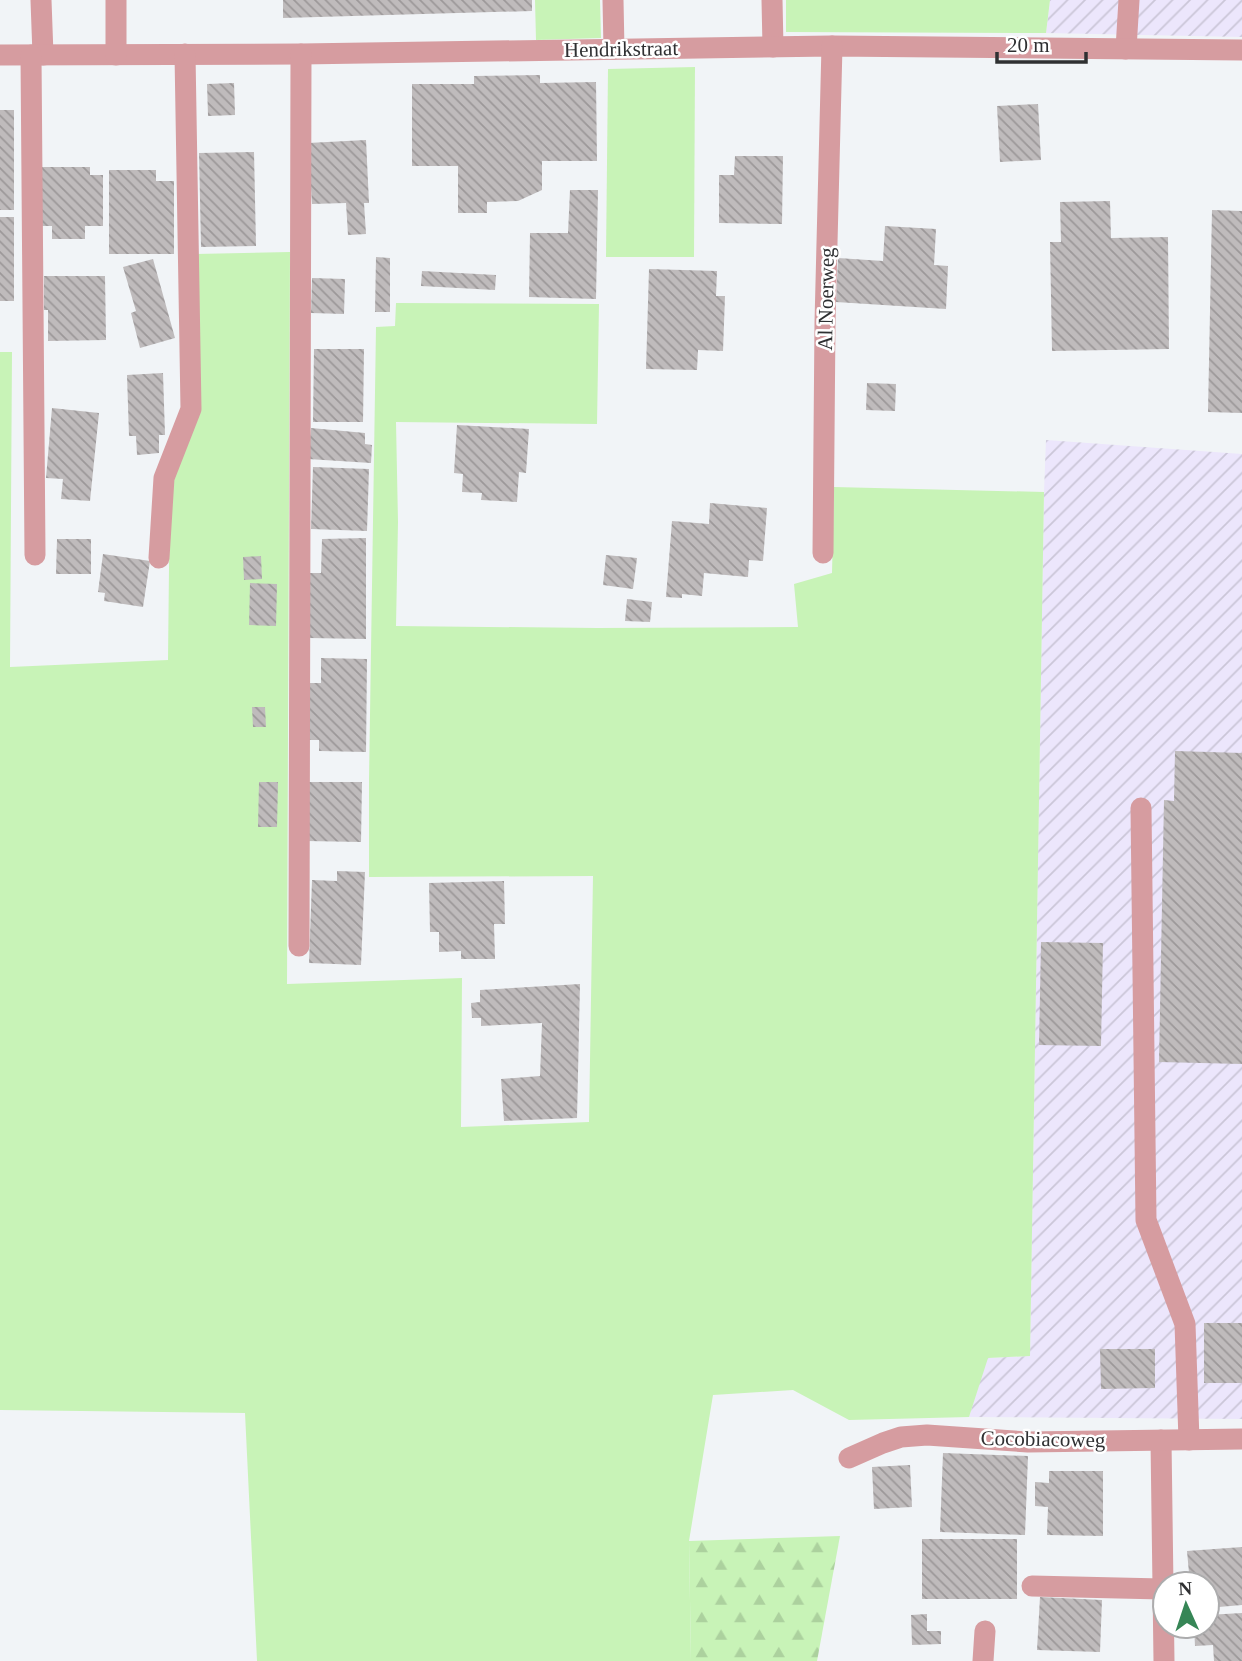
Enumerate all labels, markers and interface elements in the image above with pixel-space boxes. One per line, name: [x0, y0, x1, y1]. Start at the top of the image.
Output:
scale bar: [997, 21, 1086, 65]
text: 20 m: [1007, 33, 1050, 57]
street label: Hendrikstraat: [564, 36, 679, 62]
street label: Al Noerweg: [813, 247, 839, 351]
street label: Cocobiacoweg: [980, 1426, 1106, 1452]
north arrow: [1151, 1570, 1221, 1640]
text: N: [1178, 1578, 1193, 1599]

